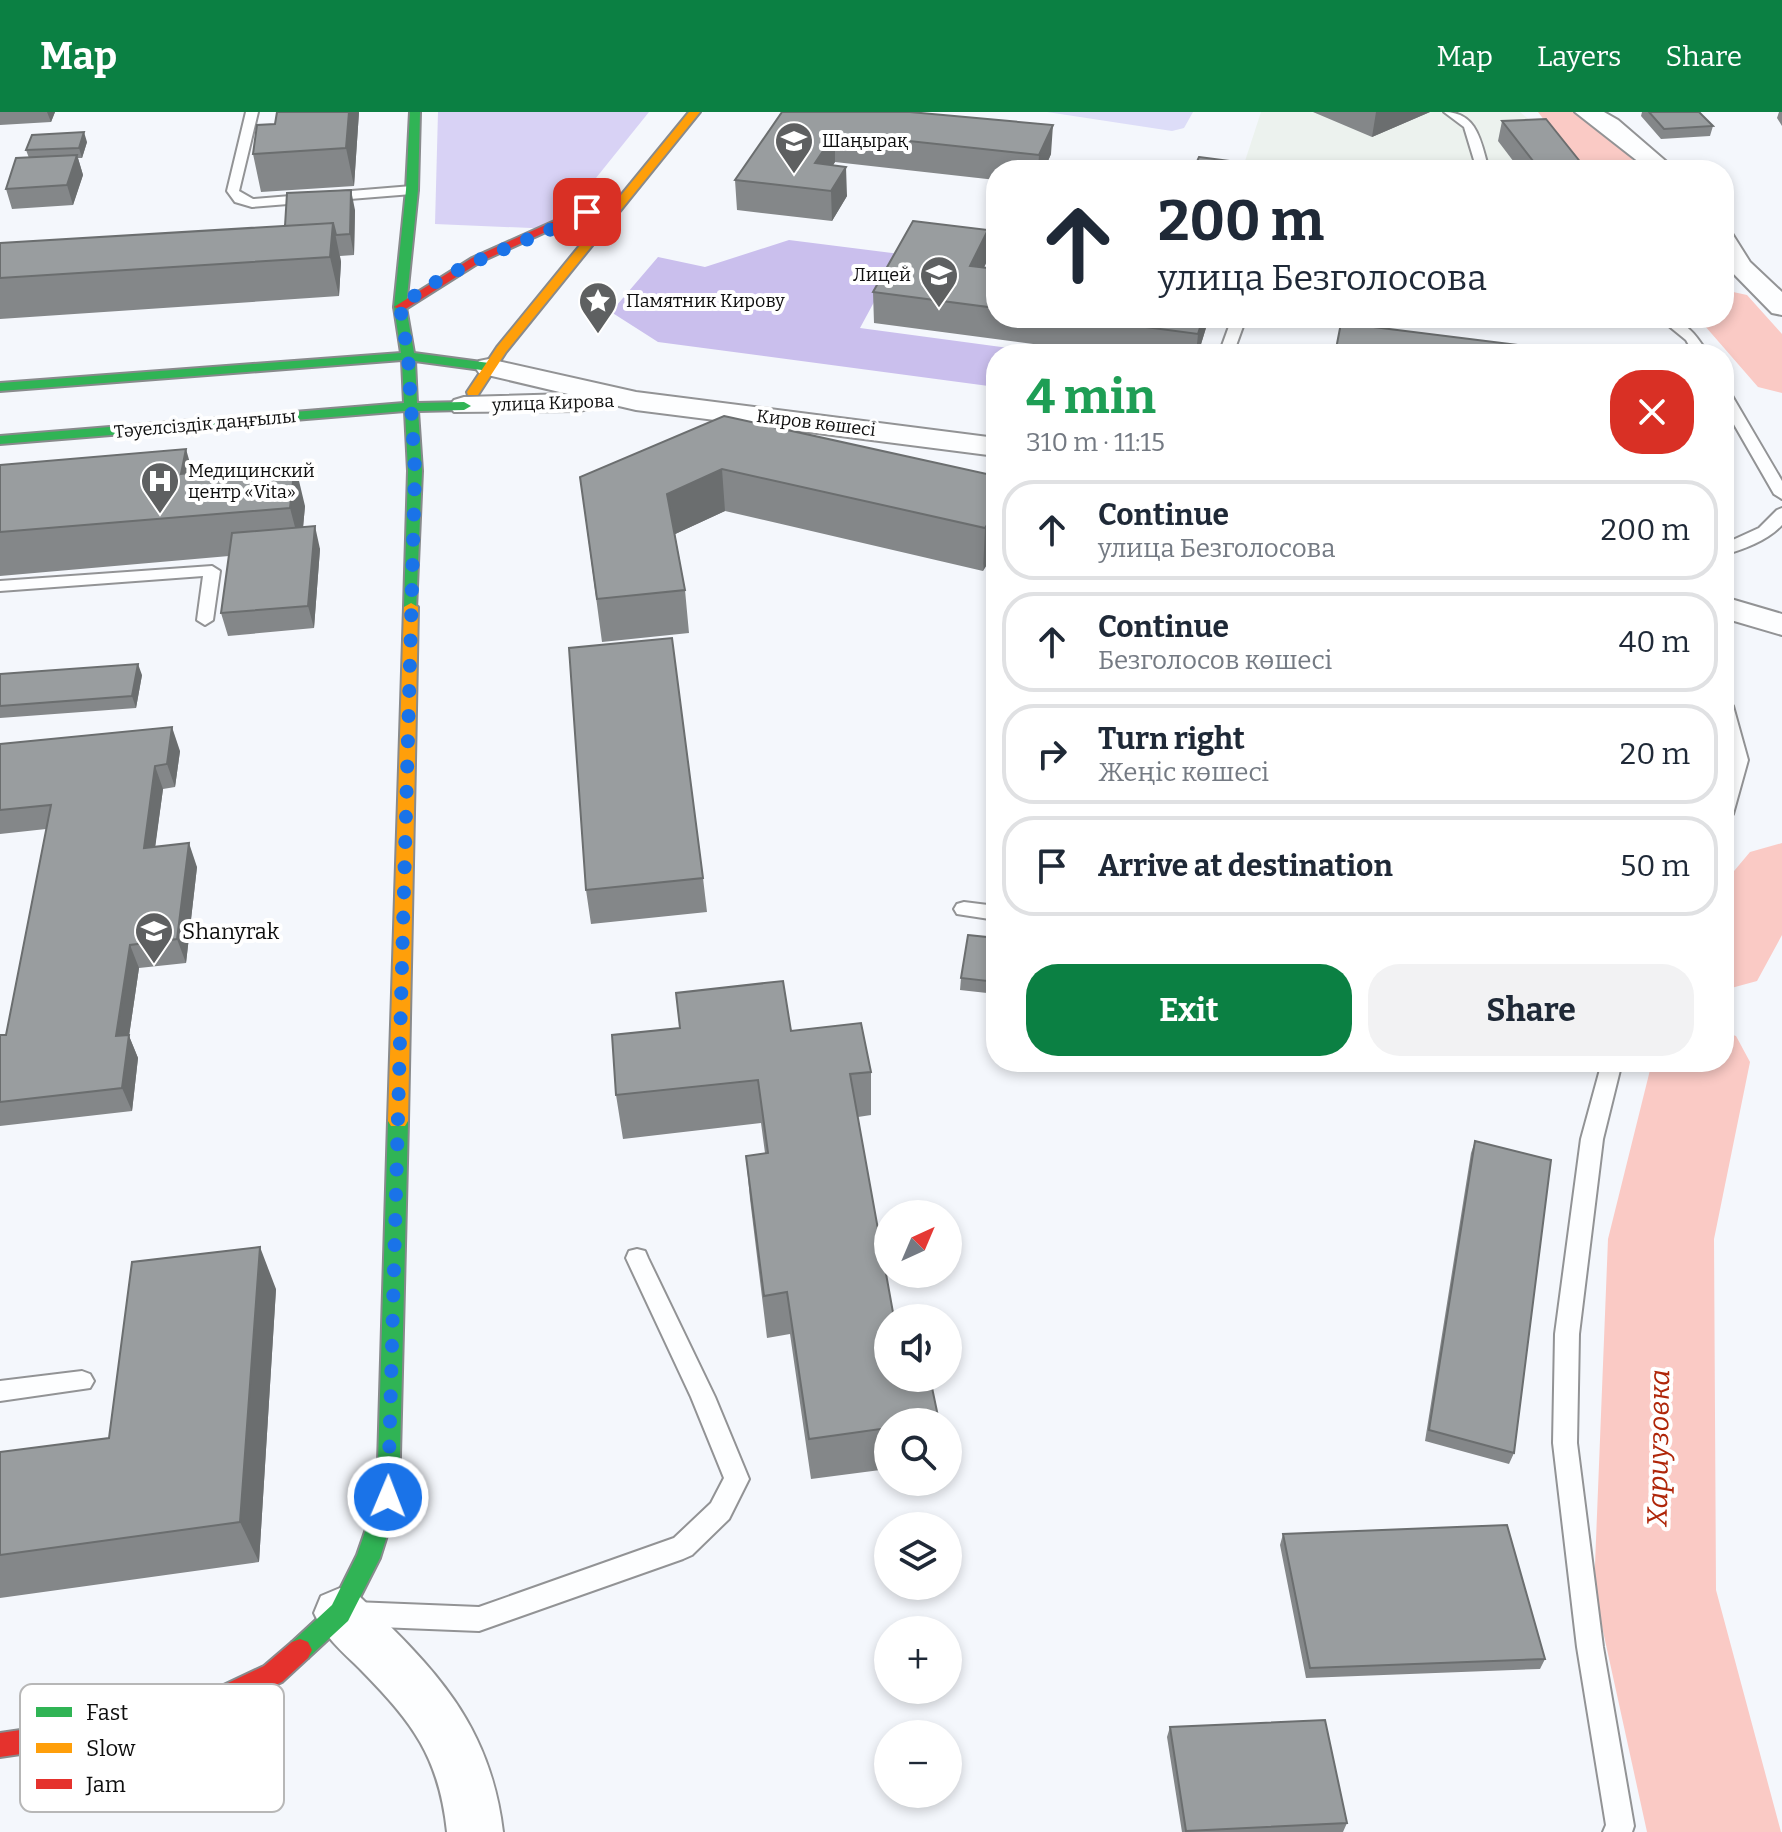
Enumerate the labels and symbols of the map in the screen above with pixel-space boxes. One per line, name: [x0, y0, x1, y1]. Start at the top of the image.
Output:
school or university icon: Шаңырақ: [773, 120, 815, 175]
place label: Шаңырақ: [822, 130, 908, 152]
pin: [553, 178, 621, 246]
school or university icon: Лицей: [918, 254, 960, 309]
place label: Лицей: [853, 264, 911, 286]
place icon: Памятник Кирову: [577, 280, 619, 335]
place label: Памятник Кирову: [626, 290, 785, 312]
street label: улица Кирова: [491, 390, 615, 416]
street label: Тәуелсіздік даңғылы: [113, 405, 297, 443]
street label: Киров көшесі: [755, 405, 877, 441]
hospital icon: Медицинский центр «Vita»: [139, 460, 181, 515]
place label: Медицинский центр «Vita»: [188, 460, 315, 503]
school or university icon: Shanyrak: [133, 910, 175, 965]
place label: Shanyrak: [182, 918, 280, 945]
north arrow: [874, 1200, 962, 1288]
water label: Хариузовка: [1641, 1369, 1676, 1528]
position arrow: [346, 1455, 430, 1539]
legend: [20, 1684, 284, 1812]
text: Fast: [86, 1699, 128, 1726]
text: Slow: [86, 1735, 136, 1762]
text: Jam: [85, 1771, 126, 1798]

